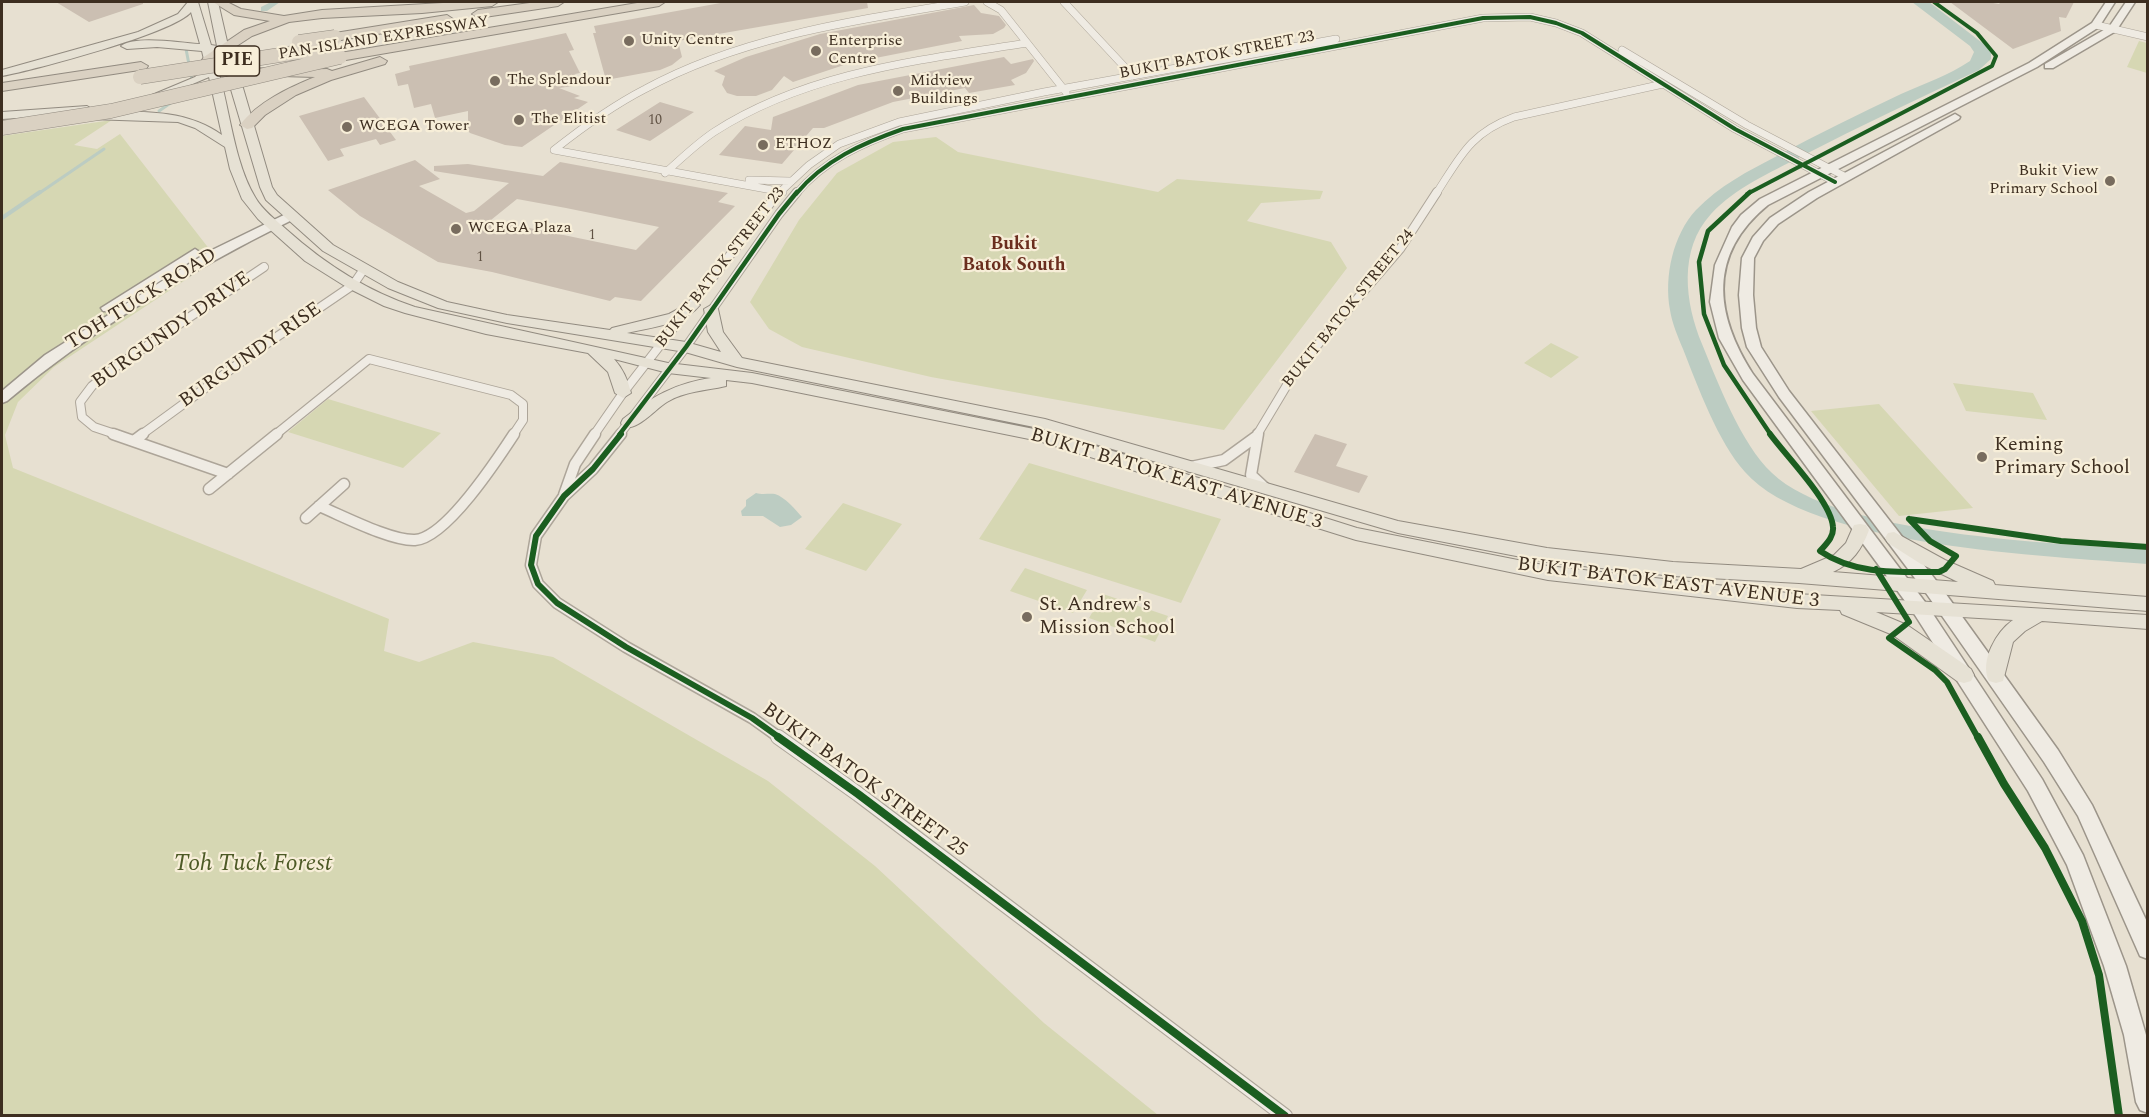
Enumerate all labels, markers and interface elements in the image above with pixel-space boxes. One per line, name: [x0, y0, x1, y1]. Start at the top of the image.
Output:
street label: PAN-ISLAND EXPRESSWAY: [277, 13, 491, 65]
street label: BUKIT BATOK STREET 23: [1118, 28, 1316, 84]
place label: Unity Centre: [641, 31, 734, 51]
place label: Enterprise Centre: [828, 32, 903, 70]
marker: Unity Centre: [622, 34, 636, 48]
marker: Enterprise Centre: [809, 44, 823, 58]
road number: PIE: [214, 46, 260, 76]
place label: The Splendour: [507, 71, 611, 91]
place label: Midview Buildings: [910, 72, 978, 110]
marker: The Splendour: [488, 74, 502, 88]
marker: Midview Buildings: [891, 84, 905, 98]
place label: The Elitist: [531, 110, 606, 130]
marker: The Elitist: [512, 113, 526, 127]
house number: 10: [648, 113, 662, 129]
place label: WCEGA Tower: [359, 117, 469, 137]
marker: WCEGA Tower: [340, 120, 354, 134]
place label: ETHOZ: [775, 135, 832, 155]
marker: ETHOZ: [756, 138, 770, 152]
place label: Bukit View Primary School: [1989, 162, 2098, 200]
marker: Bukit View Primary School: [2103, 174, 2117, 188]
street label: BUKIT BATOK STREET 23: [652, 184, 790, 352]
place label: WCEGA Plaza: [468, 219, 572, 239]
marker: WCEGA Plaza: [449, 222, 463, 236]
street label: BUKIT BATOK STREET 24: [1279, 226, 1419, 392]
house number: 1: [589, 228, 595, 244]
district label: Bukit Batok South: [962, 234, 1066, 276]
street label: TOH TUCK ROAD: [62, 244, 222, 356]
house number: 1: [477, 250, 483, 266]
street label: BURGUNDY DRIVE: [88, 267, 256, 395]
street label: BURGUNDY RISE: [175, 298, 327, 414]
street label: BUKIT BATOK EAST AVENUE 3: [1027, 424, 1325, 536]
place label: Keming Primary School: [1994, 434, 2130, 481]
marker: Keming Primary School: [1975, 450, 1989, 464]
street label: BUKIT BATOK EAST AVENUE 3: [1516, 554, 1820, 614]
place label: St. Andrew's Mission School: [1039, 594, 1175, 641]
marker: St. Andrew's Mission School: [1020, 610, 1034, 624]
street label: BUKIT BATOK STREET 25: [757, 699, 971, 863]
park label: Toh Tuck Forest: [174, 851, 332, 879]

